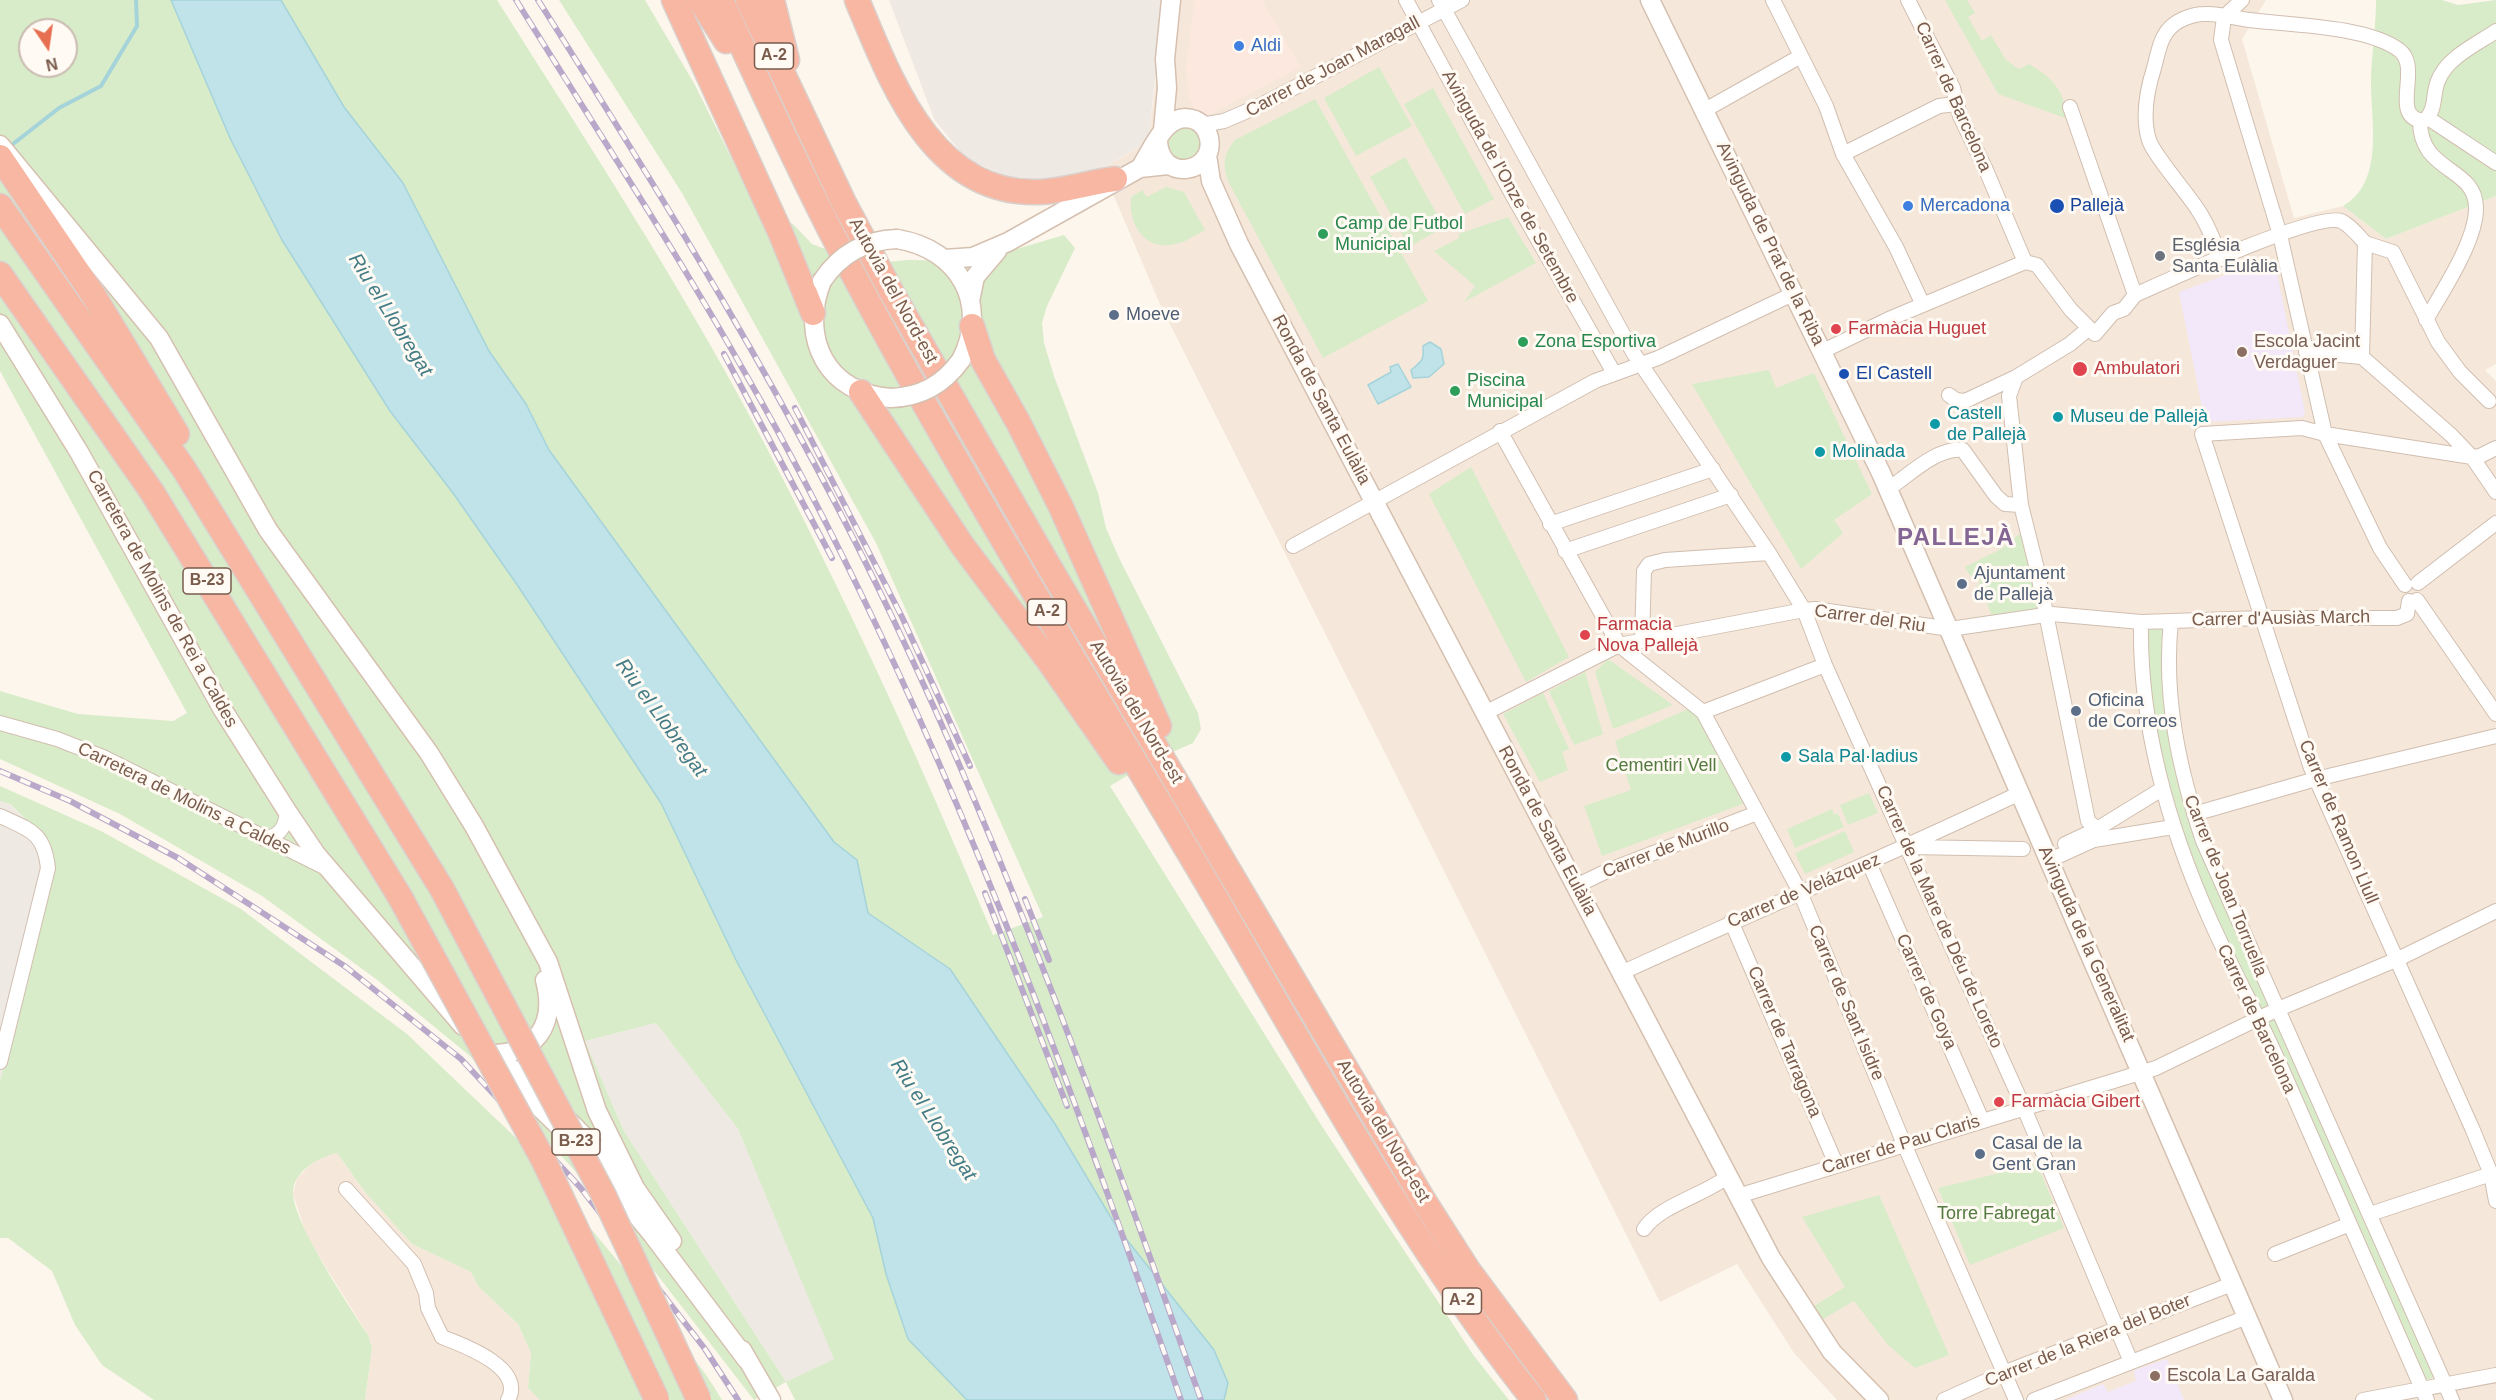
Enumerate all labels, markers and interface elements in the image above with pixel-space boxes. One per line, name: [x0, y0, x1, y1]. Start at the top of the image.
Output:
street label: Carrer de Joan Maragall: [1242, 12, 1424, 122]
north arrow: [18, 18, 78, 78]
street label: Carrer de Barcelona: [1910, 19, 1996, 175]
place label: Aldi: [1251, 35, 1281, 57]
marker: Aldi: [1232, 39, 1246, 53]
road number: A-2: [754, 43, 794, 69]
text: N: [44, 54, 59, 74]
street label: Avinguda de l'Onze de Setembre: [1437, 67, 1583, 307]
street label: Avinguda de Prat de la Riba: [1711, 139, 1829, 349]
place label: Mercadona: [1920, 195, 2010, 217]
place label: Pallejà: [2070, 195, 2124, 217]
marker: Pallejà: [2048, 197, 2066, 215]
marker: Mercadona: [1901, 199, 1915, 213]
place label: Camp de Futbol Municipal: [1335, 213, 1463, 256]
street label: Autovia del Nord-est: [844, 214, 942, 368]
marker: Camp de Futbol Municipal: [1316, 227, 1330, 241]
place label: Església Santa Eulàlia: [2172, 235, 2278, 278]
water label: Riu el Llobregat: [343, 249, 437, 381]
marker: Església Santa Eulàlia: [2153, 249, 2167, 263]
place label: Moeve: [1126, 304, 1180, 326]
marker: Moeve: [1107, 308, 1121, 322]
street label: Ronda de Santa Eulàlia: [1267, 311, 1375, 489]
place label: Farmàcia Huguet: [1848, 318, 1986, 340]
marker: Farmàcia Huguet: [1829, 322, 1843, 336]
place label: Zona Esportiva: [1535, 331, 1656, 353]
place label: Escola Jacint Verdaguer: [2254, 331, 2360, 374]
marker: Zona Esportiva: [1516, 335, 1530, 349]
marker: Escola Jacint Verdaguer: [2235, 345, 2249, 359]
place label: Ambulatori: [2094, 358, 2180, 380]
marker: Ambulatori: [2071, 360, 2089, 378]
place label: El Castell: [1856, 363, 1932, 385]
marker: El Castell: [1837, 367, 1851, 381]
place label: Piscina Municipal: [1467, 370, 1543, 412]
marker: Piscina Municipal: [1448, 384, 1462, 398]
place label: Castell de Pallejà: [1947, 403, 2026, 446]
place label: Museu de Pallejà: [2070, 406, 2208, 428]
marker: Museu de Pallejà: [2051, 410, 2065, 424]
marker: Castell de Pallejà: [1928, 417, 1942, 431]
place label: Molinada: [1832, 441, 1905, 463]
marker: Molinada: [1813, 445, 1827, 459]
street label: Carretera de Molins de Rei a Caldes: [82, 466, 242, 732]
district label: PALLEJÀ: [1897, 524, 2015, 552]
place label: Ajuntament de Pallejà: [1974, 563, 2065, 606]
road number: B-23: [183, 568, 231, 594]
marker: Ajuntament de Pallejà: [1955, 577, 1969, 591]
road number: A-2: [1028, 599, 1066, 625]
street label: Carrer del Riu: [1813, 601, 1927, 637]
street label: Carrer d'Ausiàs March: [2192, 607, 2370, 631]
place label: Farmacia Nova Pallejà: [1597, 614, 1698, 656]
marker: Farmacia Nova Pallejà: [1578, 628, 1592, 642]
street label: Autovia del Nord-est: [1085, 637, 1187, 787]
water label: Riu el Llobregat: [610, 654, 712, 782]
place label: Oficina de Correos: [2088, 690, 2177, 732]
marker: Oficina de Correos: [2069, 704, 2083, 718]
street label: Carrer de Ramon Llull: [2294, 737, 2382, 907]
street label: Carretera de Molins a Caldes: [74, 738, 294, 860]
street label: Ronda de Santa Eulàlia: [1493, 742, 1601, 920]
place label: Sala Pal·ladius: [1798, 746, 1918, 768]
marker: Sala Pal·ladius: [1779, 750, 1793, 764]
park label: Cementiri Vell: [1605, 755, 1717, 777]
street label: Carrer de la Mare de Déu de Loreto: [1871, 782, 2007, 1052]
street label: Carrer de Joan Torruella: [2179, 792, 2271, 980]
street label: Carrer de Murillo: [1600, 815, 1732, 883]
street label: Avinguda de la Generalitat: [2033, 843, 2139, 1045]
street label: Carrer de Velázquez: [1724, 849, 1884, 933]
street label: Carrer de Sant Isidre: [1803, 922, 1889, 1084]
street label: Carrer de Goya: [1891, 931, 1961, 1053]
street label: Carrer de Barcelona: [2212, 941, 2300, 1097]
street label: Carrer de Tarragona: [1742, 963, 1826, 1121]
water label: Riu el Llobregat: [885, 1055, 981, 1185]
street label: Autovia del Nord-est: [1332, 1056, 1434, 1206]
place label: Farmàcia Gibert: [2011, 1091, 2140, 1113]
marker: Farmàcia Gibert: [1992, 1095, 2006, 1109]
street label: Carrer de Pau Claris: [1819, 1111, 1983, 1179]
road number: B-23: [552, 1129, 600, 1155]
place label: Casal de la Gent Gran: [1992, 1133, 2082, 1176]
marker: Casal de la Gent Gran: [1973, 1147, 1987, 1161]
park label: Torre Fabregat: [1937, 1203, 2055, 1225]
road number: A-2: [1442, 1288, 1482, 1314]
street label: Carrer de la Riera del Boter: [1982, 1290, 2194, 1392]
place label: Escola La Garalda: [2167, 1365, 2315, 1387]
marker: Escola La Garalda: [2148, 1369, 2162, 1383]

